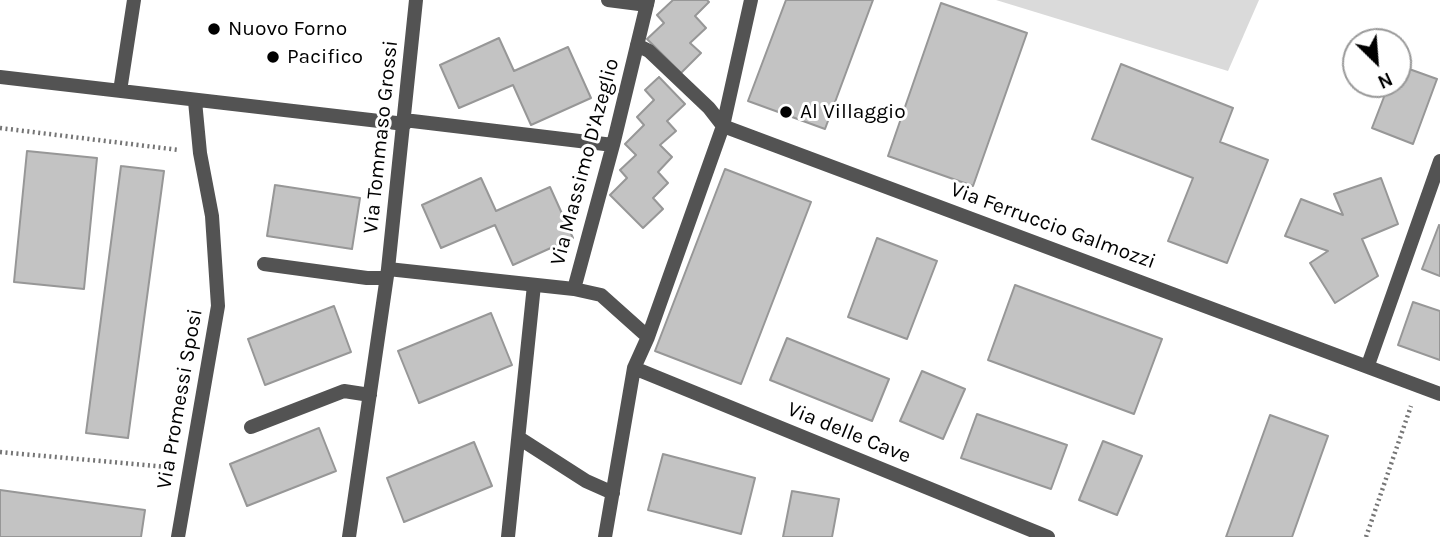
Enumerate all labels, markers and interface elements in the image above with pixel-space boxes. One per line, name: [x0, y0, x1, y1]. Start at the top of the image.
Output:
place label: Nuovo Forno: [228, 16, 347, 42]
marker: Nuovo Forno: [206, 21, 222, 37]
north arrow: [1342, 28, 1412, 98]
street label: Via Tommaso Grossi: [358, 39, 404, 235]
place label: Pacifico: [287, 44, 363, 70]
marker: Pacifico: [265, 49, 281, 65]
street label: Via Massimo D'Azeglio: [545, 56, 625, 268]
text: N: [1374, 67, 1396, 93]
place label: Al Villaggio: [800, 99, 906, 125]
marker: Al Villaggio: [778, 104, 794, 120]
street label: Via Ferruccio Galmozzi: [947, 177, 1159, 275]
street label: Via Promessi Sposi: [152, 307, 208, 491]
street label: Via delle Cave: [783, 397, 915, 469]

